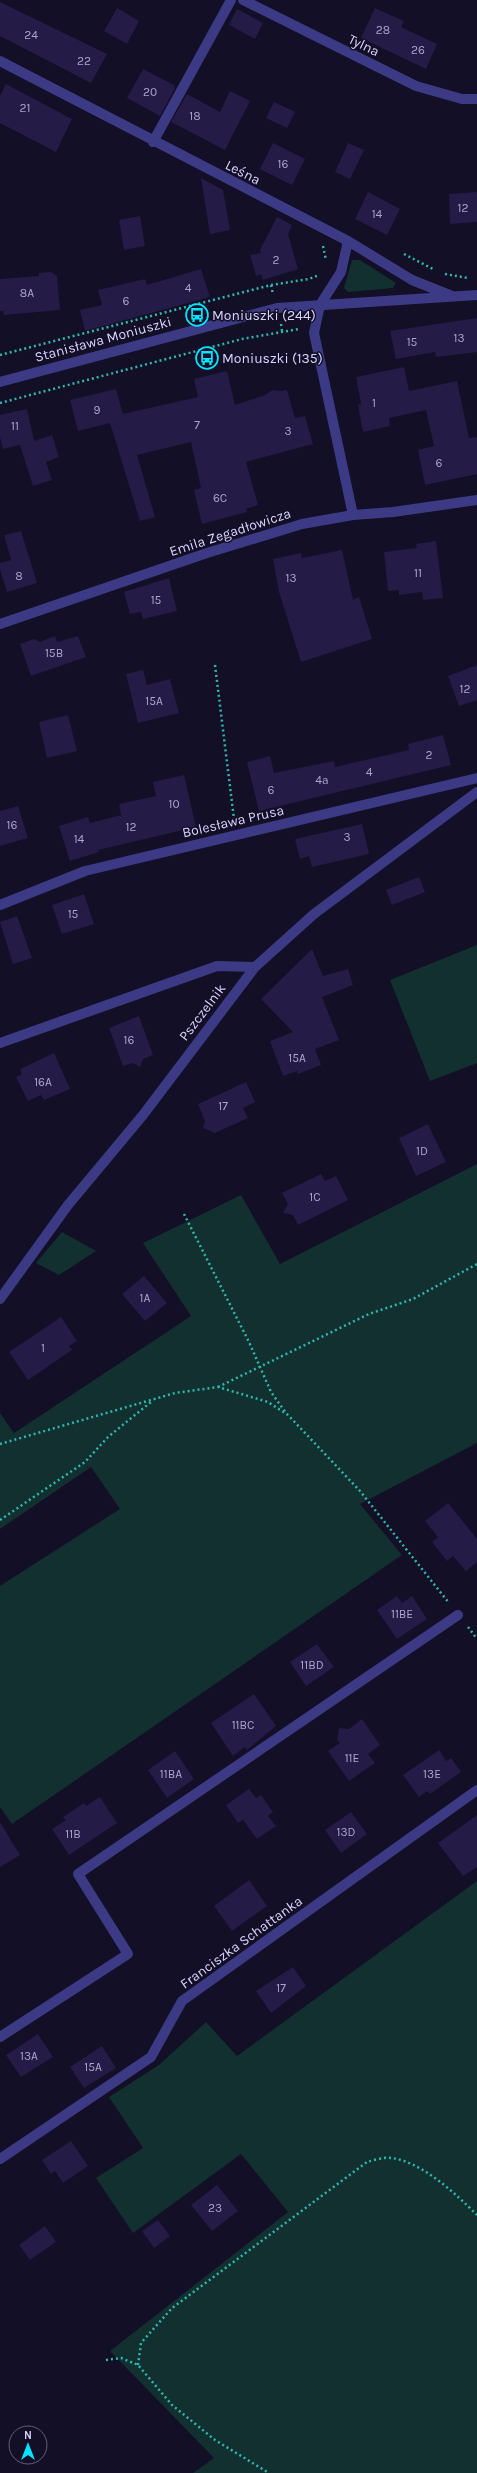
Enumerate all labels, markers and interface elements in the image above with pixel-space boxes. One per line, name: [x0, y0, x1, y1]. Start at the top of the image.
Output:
house number: 28: [376, 23, 390, 37]
house number: 24: [24, 28, 38, 42]
street label: Tylna: [345, 31, 382, 60]
house number: 26: [411, 43, 425, 57]
house number: 22: [77, 54, 91, 68]
house number: 20: [143, 85, 157, 99]
house number: 21: [20, 101, 30, 115]
house number: 18: [189, 109, 201, 123]
street label: Leśna: [222, 156, 263, 188]
house number: 16: [278, 157, 289, 171]
house number: 12: [458, 201, 469, 215]
house number: 14: [372, 207, 383, 221]
house number: 2: [273, 253, 280, 267]
house number: 4: [185, 281, 192, 295]
house number: 8A: [20, 286, 34, 300]
house number: 6: [123, 294, 130, 308]
bus stop icon: Moniuszki (244): [184, 302, 210, 328]
place label: Moniuszki (244): [212, 307, 316, 324]
street label: Stanisława Moniuszki: [33, 313, 173, 366]
house number: 13: [453, 331, 465, 345]
house number: 15: [407, 335, 418, 349]
bus stop icon: Moniuszki (135): [194, 345, 220, 371]
place label: Moniuszki (135): [222, 350, 323, 367]
house number: 1: [372, 396, 376, 410]
house number: 9: [94, 403, 101, 417]
house number: 7: [194, 418, 200, 432]
house number: 11: [11, 419, 19, 433]
house number: 3: [284, 424, 292, 438]
house number: 6: [436, 456, 443, 470]
house number: 6C: [213, 491, 227, 505]
street label: Emila Zegadłowicza: [167, 505, 293, 560]
house number: 11: [414, 566, 422, 580]
house number: 8: [15, 569, 23, 583]
house number: 13: [285, 571, 297, 585]
house number: 15: [151, 593, 162, 607]
house number: 15B: [45, 646, 63, 660]
house number: 12: [460, 682, 471, 696]
house number: 15A: [145, 694, 163, 708]
house number: 2: [426, 748, 433, 762]
house number: 4: [366, 765, 373, 779]
house number: 4a: [315, 773, 329, 787]
house number: 6: [268, 783, 275, 797]
house number: 10: [168, 797, 180, 811]
street label: Bolesława Prusa: [181, 802, 286, 841]
house number: 16: [7, 818, 18, 832]
house number: 12: [126, 820, 137, 834]
house number: 3: [343, 830, 351, 844]
house number: 14: [74, 832, 85, 846]
house number: 15: [68, 907, 79, 921]
street label: Pszczelnik: [175, 980, 229, 1044]
house number: 16: [124, 1033, 135, 1047]
house number: 15A: [288, 1051, 306, 1065]
house number: 16A: [34, 1075, 52, 1089]
house number: 17: [218, 1099, 228, 1113]
house number: 1D: [416, 1144, 428, 1158]
house number: 1C: [309, 1190, 321, 1204]
house number: 1A: [140, 1291, 151, 1305]
house number: 1: [41, 1341, 45, 1355]
house number: 11BE: [391, 1607, 413, 1621]
house number: 11BD: [300, 1658, 324, 1672]
house number: 11BC: [232, 1718, 254, 1732]
house number: 11E: [345, 1751, 359, 1765]
house number: 11BA: [160, 1767, 182, 1781]
house number: 13E: [423, 1767, 441, 1781]
house number: 13D: [337, 1825, 356, 1839]
house number: 11B: [65, 1827, 81, 1841]
street label: Franciszka Schattanka: [177, 1892, 306, 1992]
house number: 17: [276, 1981, 286, 1995]
house number: 13A: [20, 2049, 38, 2063]
house number: 15A: [84, 2060, 102, 2074]
house number: 23: [208, 2201, 222, 2215]
north arrow: [8, 2425, 48, 2465]
text: N: [24, 2429, 32, 2442]

